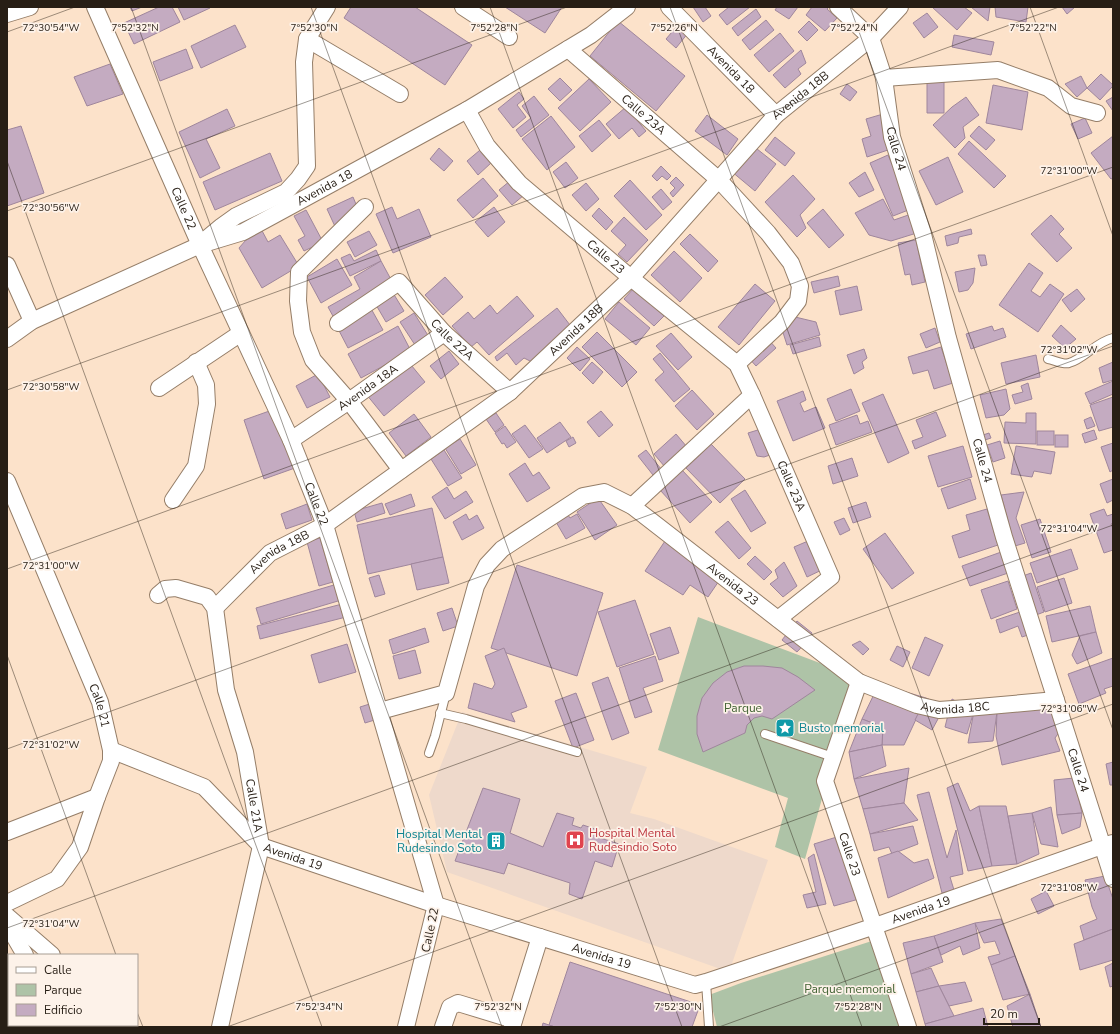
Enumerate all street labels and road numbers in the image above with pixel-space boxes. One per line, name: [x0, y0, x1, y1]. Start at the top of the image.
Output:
street label: Avenida 18: [704, 42, 758, 97]
street label: Avenida 18B: [768, 67, 832, 123]
street label: Calle 23A: [618, 91, 669, 138]
street label: Calle 24: [883, 126, 910, 173]
street label: Avenida 18: [294, 166, 355, 209]
street label: Calle 22: [167, 184, 200, 232]
street label: Calle 23: [583, 236, 628, 277]
street label: Avenida 18B: [545, 300, 607, 360]
street label: Calle 22A: [427, 315, 477, 364]
street label: Avenida 18A: [335, 360, 401, 414]
street label: Calle 24: [969, 437, 996, 484]
street label: Calle 23A: [773, 458, 810, 514]
street label: Calle 22: [301, 480, 332, 528]
street label: Avenida 18B: [246, 526, 312, 577]
street label: Avenida 23: [703, 559, 762, 609]
street label: Calle 21: [85, 681, 114, 729]
street label: Avenida 18C: [919, 698, 990, 718]
street label: Calle 24: [1064, 746, 1093, 794]
street label: Calle 21A: [242, 778, 267, 834]
street label: Calle 23: [835, 830, 865, 878]
street label: Avenida 19: [261, 839, 325, 874]
street label: Avenida 19: [889, 892, 953, 928]
street label: Calle 22: [417, 906, 443, 954]
street label: Avenida 19: [570, 939, 633, 973]

